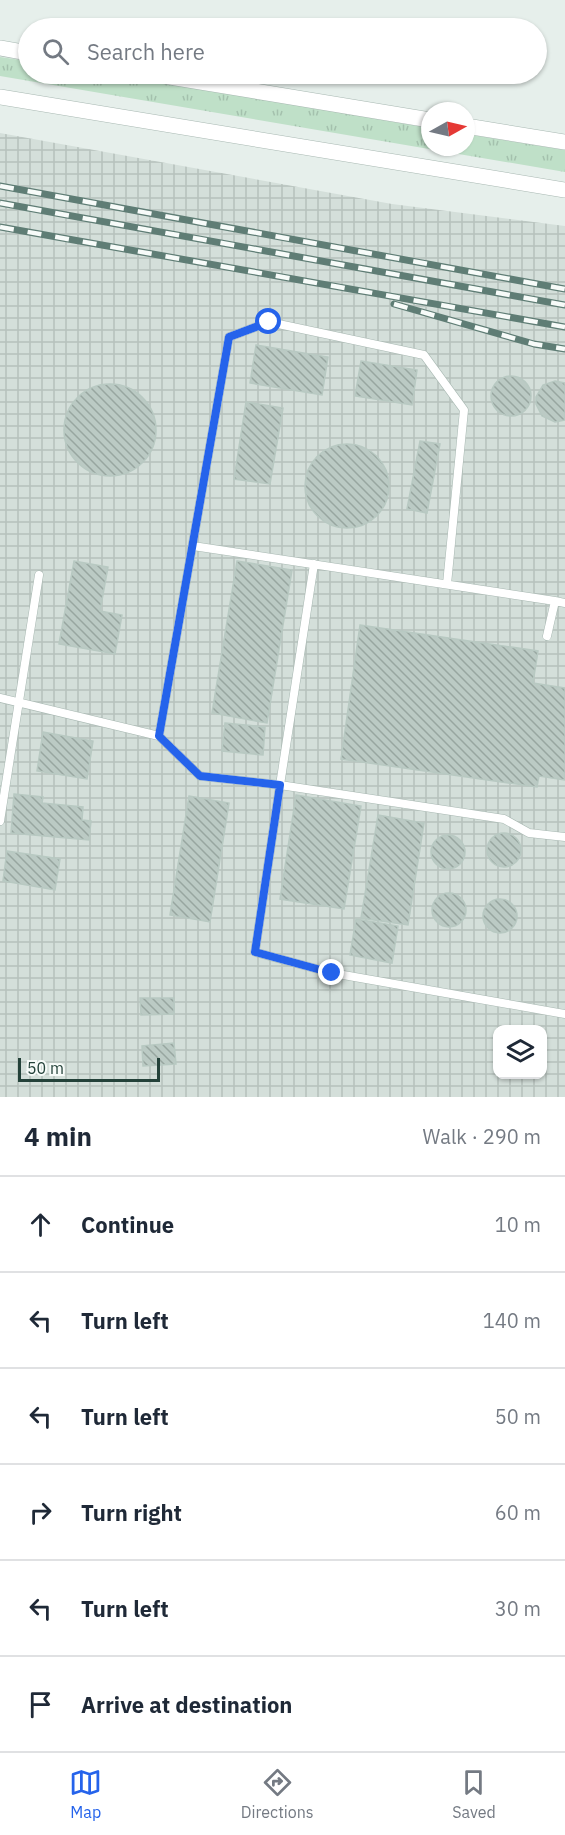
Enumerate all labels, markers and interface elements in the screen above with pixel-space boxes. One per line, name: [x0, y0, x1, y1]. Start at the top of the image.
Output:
search box: [18, 18, 547, 84]
icon: search: [39, 35, 72, 68]
text: Search here: [87, 37, 205, 66]
north arrow: [421, 102, 475, 156]
route start: [255, 308, 281, 334]
route end: [318, 959, 344, 985]
map controls: [493, 1025, 547, 1079]
button: layers: [493, 1025, 547, 1079]
scale bar: [18, 1055, 160, 1082]
text: 50 m: [27, 1058, 64, 1078]
text: 4 min: [24, 1119, 92, 1153]
text: Walk · 290 m: [423, 1123, 541, 1150]
icon: ahead: [24, 1208, 57, 1241]
text: Continue: [81, 1210, 174, 1239]
text: 10 m: [495, 1211, 541, 1238]
icon: left: [24, 1304, 57, 1337]
text: Turn left: [81, 1306, 169, 1335]
text: 140 m: [483, 1307, 541, 1334]
icon: left: [24, 1400, 57, 1433]
text: Turn left: [81, 1402, 169, 1431]
text: 50 m: [495, 1403, 541, 1430]
icon: right: [24, 1496, 57, 1529]
text: Turn right: [81, 1498, 182, 1527]
text: 60 m: [495, 1499, 541, 1526]
icon: left: [24, 1592, 57, 1625]
text: Turn left: [81, 1594, 169, 1623]
text: 30 m: [495, 1595, 541, 1622]
icon: arrive: [24, 1688, 57, 1721]
text: Arrive at destination: [81, 1690, 292, 1719]
tab: Map: [69, 1766, 102, 1822]
tab: Directions: [241, 1766, 314, 1822]
tab: Saved: [452, 1766, 496, 1822]

